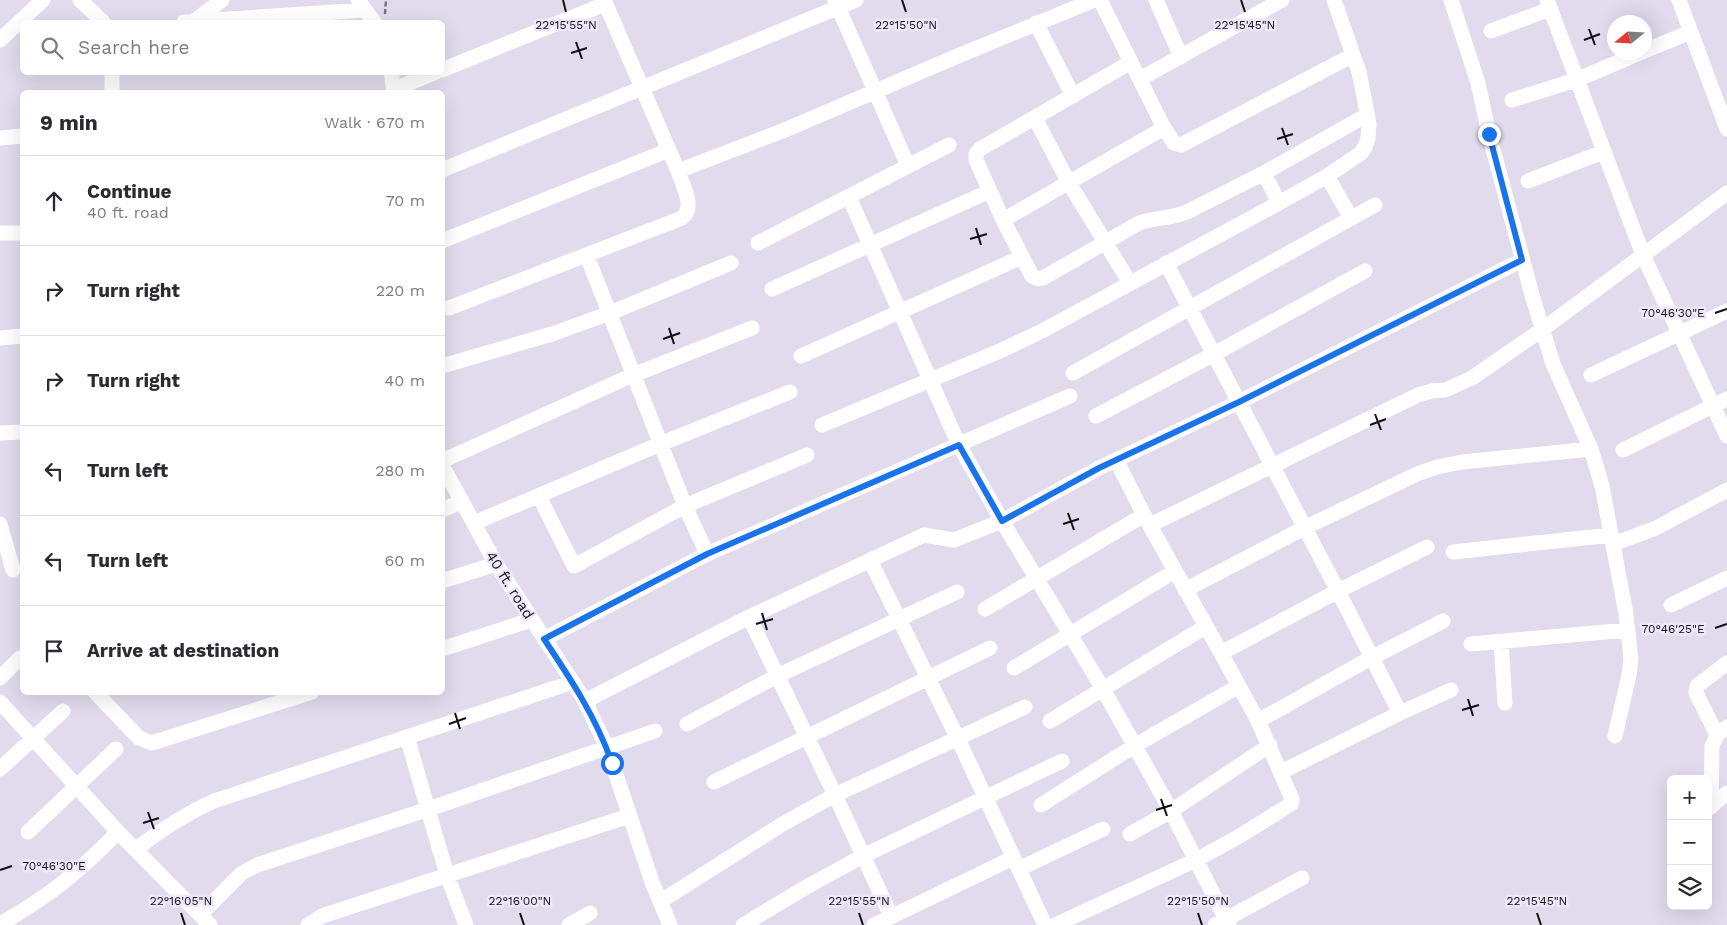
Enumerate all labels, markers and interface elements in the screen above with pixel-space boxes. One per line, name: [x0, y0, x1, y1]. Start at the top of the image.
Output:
north arrow: [1607, 15, 1652, 60]
text: 22°15'55"N: [535, 18, 597, 32]
text: 22°15'50"N: [875, 18, 937, 32]
text: 22°15'45"N: [1215, 18, 1275, 32]
search box: [20, 20, 445, 75]
icon: search: [38, 34, 66, 62]
text: Search here: [78, 36, 189, 59]
text: 9 min: [40, 110, 98, 135]
text: Walk · 670 m: [324, 113, 425, 132]
route end: [1478, 123, 1501, 146]
text: Continue: [87, 180, 171, 203]
icon: ahead: [40, 187, 68, 215]
text: 70 m: [386, 191, 425, 210]
text: 40 ft. road: [87, 203, 169, 222]
icon: right: [40, 277, 68, 305]
text: Turn right: [87, 279, 180, 302]
text: 220 m: [376, 281, 425, 300]
text: 70°46'30"E: [1641, 306, 1705, 320]
icon: right: [40, 367, 68, 395]
text: Turn right: [87, 369, 180, 392]
text: 40 m: [385, 371, 425, 390]
icon: left: [40, 457, 68, 485]
text: Turn left: [87, 459, 168, 482]
text: 280 m: [375, 461, 425, 480]
icon: left: [40, 547, 68, 575]
street label: 40 ft. road: [482, 548, 538, 622]
text: Turn left: [87, 549, 168, 572]
text: 60 m: [385, 551, 425, 570]
text: 70°46'25"E: [1641, 622, 1705, 636]
icon: arrive: [40, 637, 68, 665]
text: Arrive at destination: [87, 639, 279, 662]
route start: [601, 752, 624, 775]
map controls: [1667, 775, 1712, 910]
button: +: [1667, 775, 1712, 820]
button: −: [1667, 820, 1712, 865]
text: 70°46'30"E: [22, 859, 86, 873]
button: layers: [1667, 865, 1712, 910]
text: 22°16'05"N: [150, 894, 212, 908]
text: 22°16'00"N: [489, 894, 551, 908]
text: 22°15'55"N: [828, 894, 890, 908]
text: 22°15'50"N: [1167, 894, 1229, 908]
text: 22°15'45"N: [1507, 894, 1567, 908]

